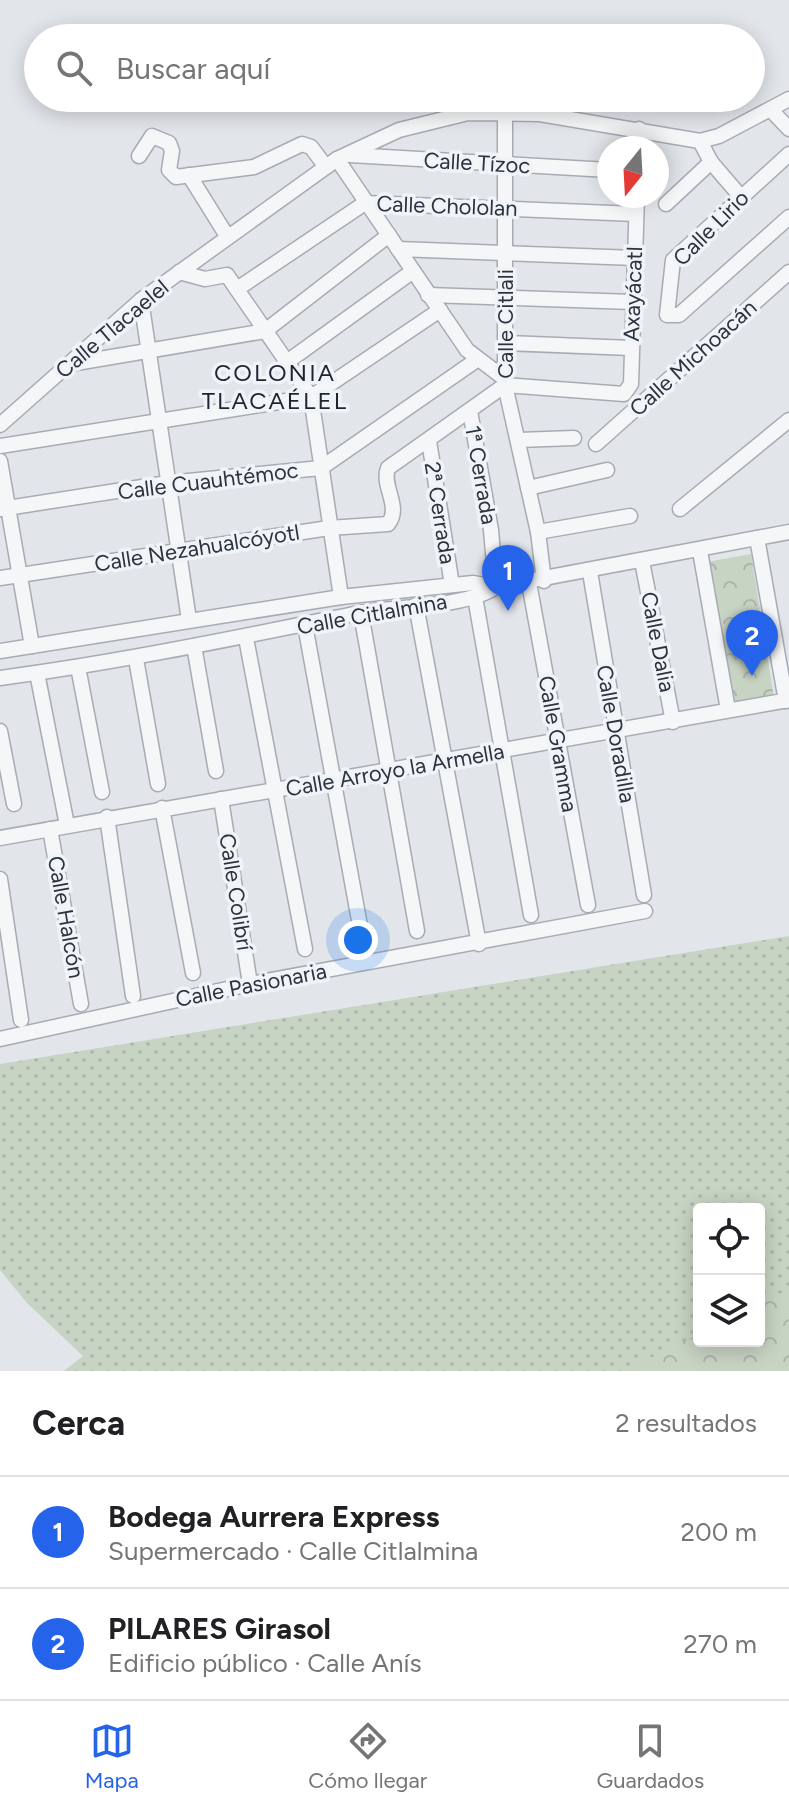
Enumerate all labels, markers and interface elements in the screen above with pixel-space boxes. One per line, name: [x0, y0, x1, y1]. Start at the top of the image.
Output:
search box: [24, 24, 765, 112]
icon: search: [52, 46, 96, 90]
text: Buscar aquí: [116, 50, 270, 87]
north arrow: [597, 136, 669, 208]
street label: Calle Tízoc: [423, 147, 531, 179]
street label: Calle Lirio: [667, 184, 755, 272]
street label: Calle Chololan: [376, 190, 518, 222]
street label: Axayácatl: [618, 246, 648, 342]
street label: Calle Citlali: [492, 269, 519, 379]
street label: Calle Tlacaelel: [50, 274, 174, 384]
street label: Calle Michoacán: [624, 294, 762, 422]
district label: COLONIA TLACAÉLEL: [202, 358, 348, 415]
street label: 1ª Cerrada: [459, 423, 503, 527]
street label: Calle Cuauhtémoc: [116, 457, 300, 505]
street label: 2ª Cerrada: [419, 460, 461, 566]
street label: Calle Nezahualcóyotl: [92, 518, 302, 578]
pin: 1: [482, 545, 534, 611]
street label: Calle Citlalmina: [295, 588, 449, 640]
street label: Calle Dalia: [635, 589, 681, 695]
pin: 2: [726, 610, 778, 676]
street label: Calle Doradilla: [591, 663, 641, 805]
street label: Calle Gramma: [533, 674, 583, 814]
street label: Calle Arroyo la Armella: [284, 737, 506, 803]
street label: Calle Colibrí: [213, 832, 259, 953]
street label: Calle Halcón: [42, 854, 90, 980]
your location: [338, 920, 378, 960]
street label: Calle Pasionaria: [173, 957, 329, 1013]
map controls: [693, 1203, 765, 1347]
button: locate: [693, 1203, 765, 1275]
button: layers: [693, 1275, 765, 1347]
text: Cerca: [32, 1403, 125, 1444]
text: 2 resultados: [615, 1407, 757, 1439]
text: Bodega Aurrera Express: [108, 1498, 439, 1535]
text: 1: [53, 1516, 63, 1548]
text: 200 m: [681, 1516, 757, 1548]
text: Supermercado · Calle Citlalmina: [108, 1535, 478, 1567]
text: PILARES Girasol: [108, 1610, 331, 1647]
text: 2: [50, 1628, 66, 1660]
text: 270 m: [683, 1628, 757, 1660]
text: Edificio público · Calle Anís: [108, 1647, 422, 1679]
tab: Mapa: [85, 1719, 139, 1794]
tab: Cómo llegar: [308, 1719, 427, 1794]
tab: Guardados: [597, 1719, 704, 1794]

